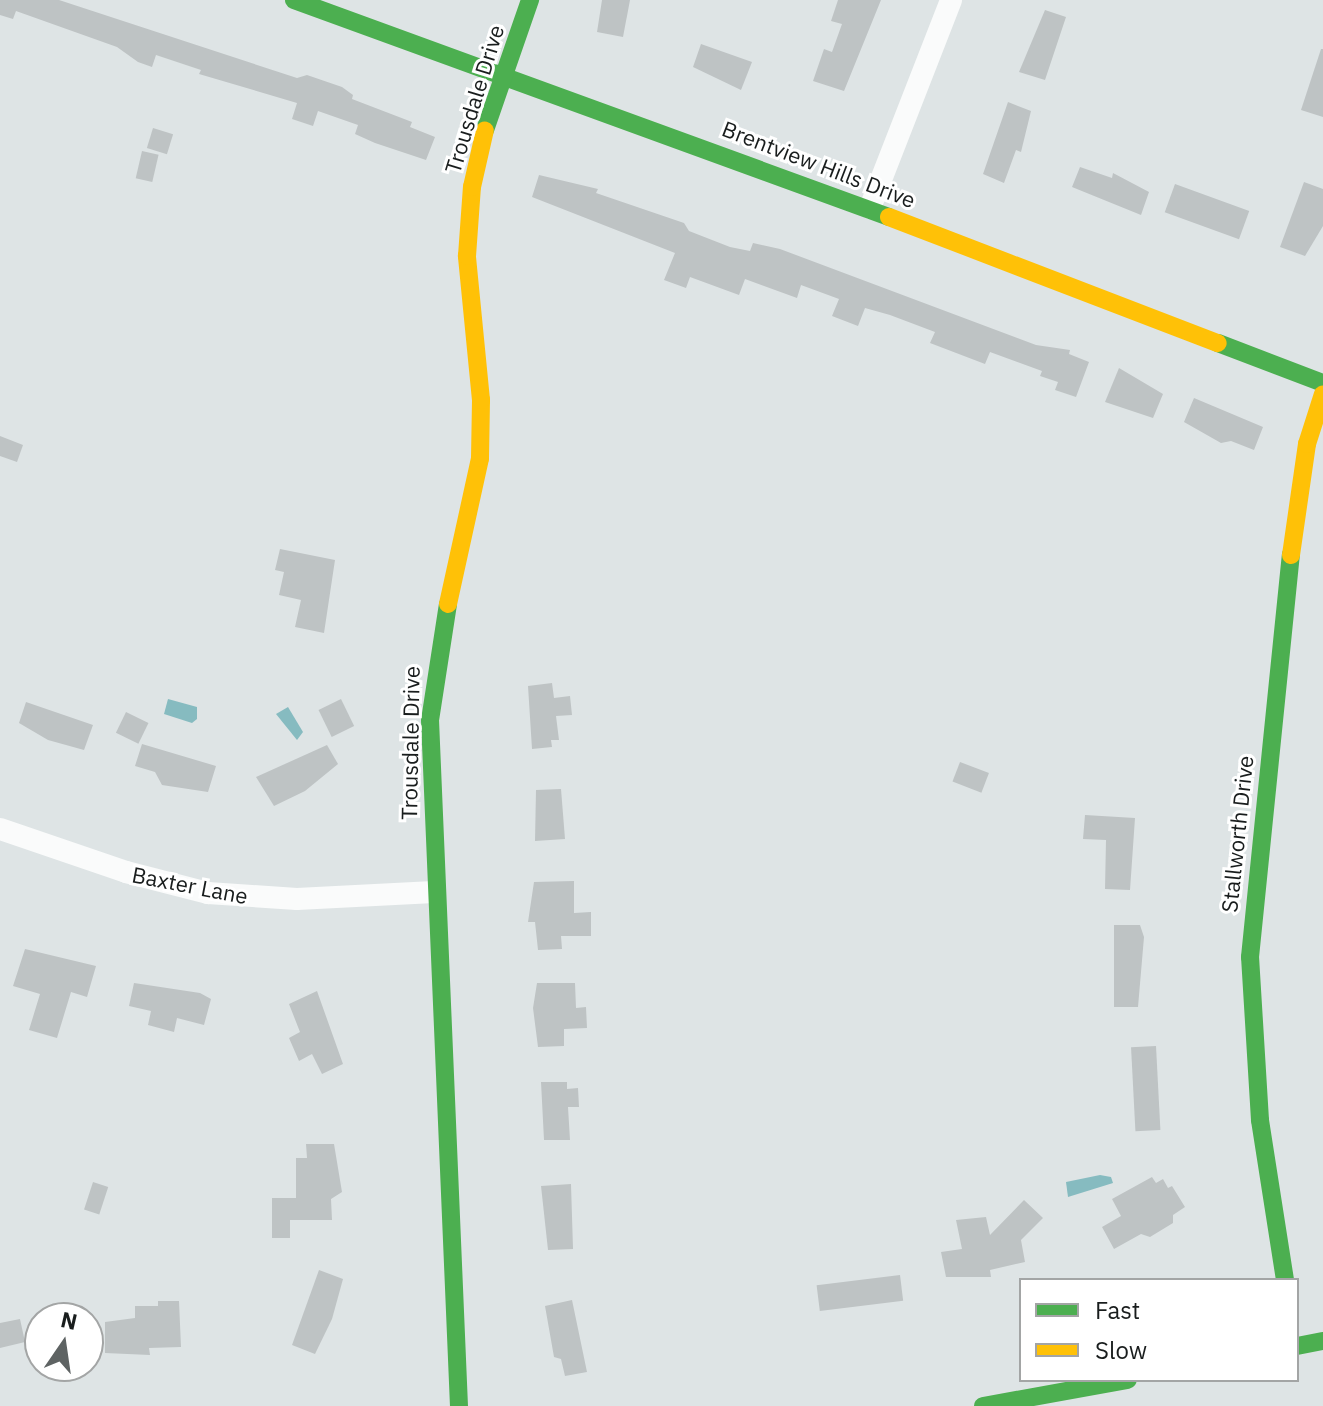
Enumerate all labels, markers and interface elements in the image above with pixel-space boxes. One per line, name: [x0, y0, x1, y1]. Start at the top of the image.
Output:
street label: Trousdale Drive: [439, 22, 509, 176]
street label: Brentview Hills Drive: [719, 115, 919, 213]
street label: Trousdale Drive: [395, 666, 425, 820]
street label: Stallworth Drive: [1216, 754, 1258, 914]
street label: Baxter Lane: [130, 861, 250, 909]
legend: [1019, 1278, 1299, 1382]
text: Fast: [1095, 1294, 1140, 1326]
north arrow: [24, 1302, 104, 1382]
text: N: [58, 1304, 80, 1336]
text: Slow: [1095, 1334, 1147, 1366]

